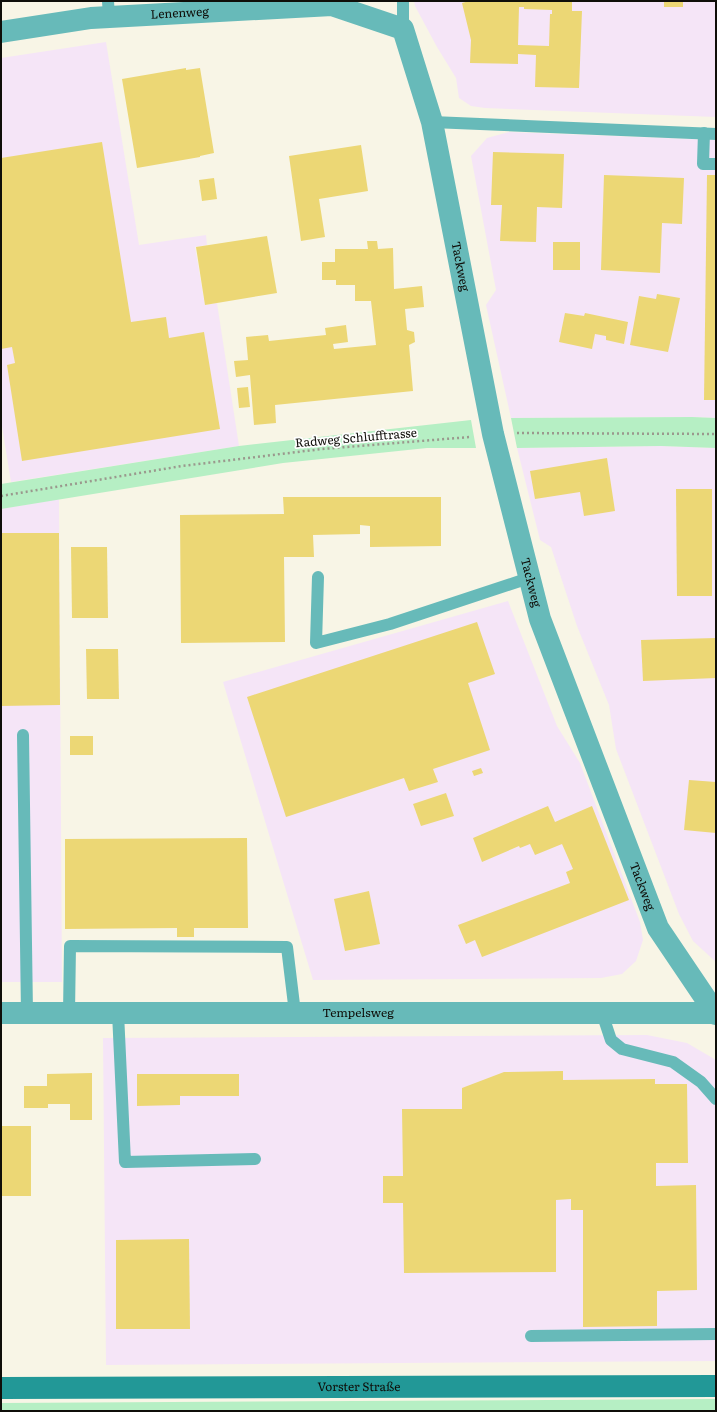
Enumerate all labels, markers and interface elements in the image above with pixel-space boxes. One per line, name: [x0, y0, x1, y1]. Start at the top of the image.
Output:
street label: Lenenweg: [150, 2, 210, 23]
street label: Tackweg: [448, 240, 475, 293]
street label: Radweg Schlufftrasse: [294, 423, 418, 451]
street label: Tackweg: [517, 556, 547, 609]
street label: Tackweg: [626, 859, 661, 913]
street label: Tempelsweg: [322, 1003, 394, 1021]
street label: Vorster Straße: [318, 1377, 400, 1395]

